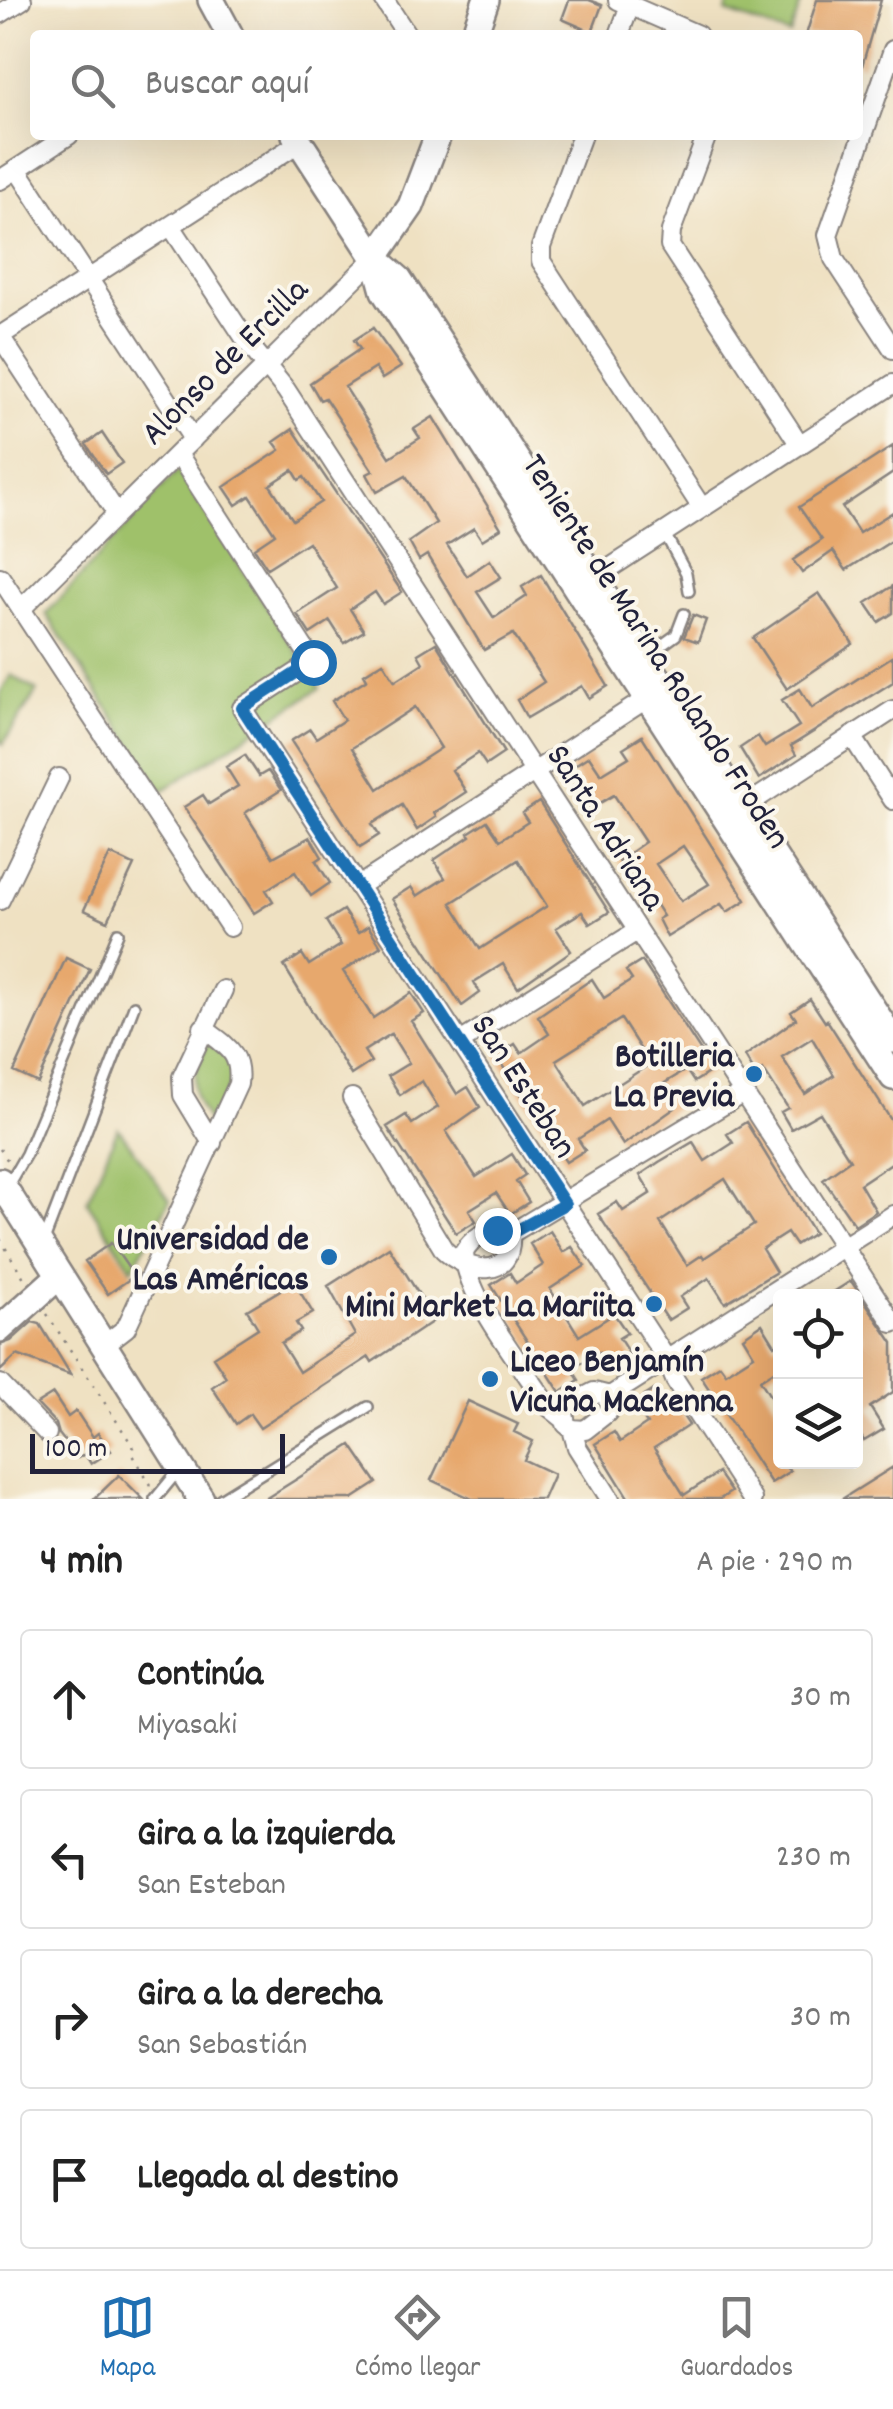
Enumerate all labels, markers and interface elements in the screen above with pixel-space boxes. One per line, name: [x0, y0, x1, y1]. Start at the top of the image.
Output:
search box: [30, 30, 863, 140]
icon: search: [65, 58, 120, 113]
text: Buscar aquí: [145, 58, 309, 113]
street label: Alonso de Ercilla: [131, 268, 322, 459]
street label: Teniente de Marina Rolando Froden: [507, 445, 801, 860]
route start: [291, 640, 337, 686]
street label: Santa Adriana: [531, 736, 677, 922]
street label: San Esteban: [457, 1006, 587, 1170]
place label: Botilleria La Previa: [614, 1034, 736, 1124]
marker: Botilleria La Previa: [743, 1063, 765, 1085]
route end: [475, 1208, 521, 1254]
place label: Universidad de Las Américas: [116, 1217, 309, 1307]
marker: Universidad de Las Américas: [318, 1246, 340, 1268]
place label: Mini Market La Mariita: [345, 1284, 636, 1334]
map controls: [773, 1289, 863, 1469]
button: locate: [773, 1289, 863, 1379]
marker: Mini Market La Mariita: [643, 1293, 665, 1315]
place label: Liceo Benjamín Vicuña Mackenna: [510, 1339, 734, 1429]
marker: Liceo Benjamín Vicuña Mackenna: [479, 1368, 501, 1390]
button: layers: [773, 1379, 863, 1469]
scale bar: [30, 1429, 285, 1474]
text: 100 m: [45, 1431, 107, 1471]
text: 4 min: [40, 1534, 123, 1594]
text: A pie · 290 m: [696, 1541, 853, 1587]
text: Continúa: [137, 1649, 263, 1704]
icon: ahead: [42, 1672, 97, 1727]
text: 30 m: [790, 1676, 851, 1722]
text: Miyasaki: [137, 1704, 237, 1750]
text: Gira a la izquierda: [137, 1809, 394, 1864]
icon: left: [42, 1832, 97, 1887]
text: 230 m: [776, 1836, 851, 1882]
text: San Esteban: [137, 1864, 286, 1910]
text: Gira a la derecha: [137, 1969, 382, 2024]
icon: right: [42, 1992, 97, 2047]
text: 30 m: [790, 1996, 851, 2042]
text: San Sebastián: [137, 2024, 307, 2070]
icon: arrive: [42, 2152, 97, 2207]
text: Llegada al destino: [137, 2152, 399, 2207]
tab: Mapa: [100, 2290, 155, 2390]
tab: Cómo llegar: [355, 2290, 481, 2390]
tab: Guardados: [680, 2290, 793, 2390]

